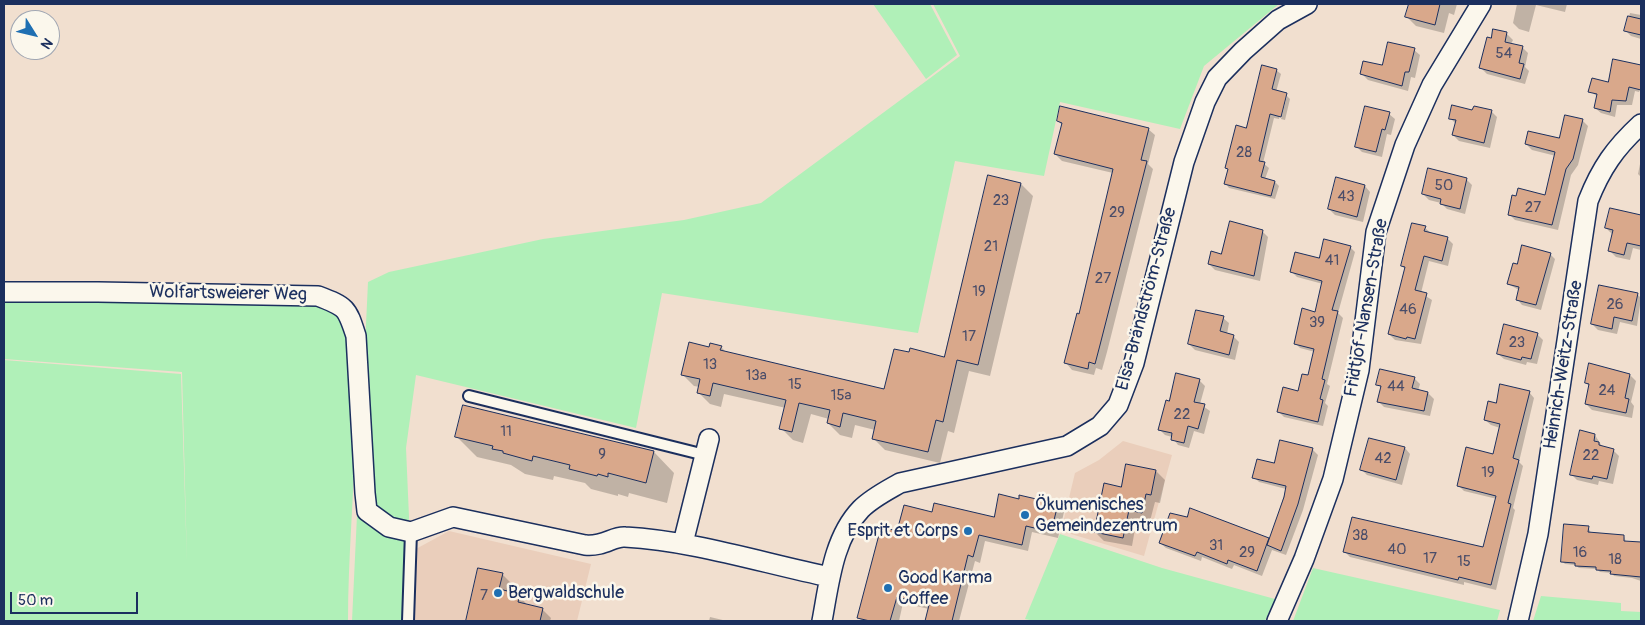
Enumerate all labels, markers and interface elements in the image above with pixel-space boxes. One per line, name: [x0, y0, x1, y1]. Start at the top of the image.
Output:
north arrow: [10, 10, 60, 60]
text: N: [37, 35, 56, 52]
house number: 54: [1496, 45, 1512, 63]
house number: 28: [1236, 144, 1252, 162]
house number: 50: [1435, 177, 1453, 195]
house number: 43: [1337, 188, 1355, 206]
house number: 23: [993, 192, 1009, 210]
house number: 27: [1525, 199, 1541, 217]
house number: 29: [1109, 204, 1125, 222]
street label: Elsa-Brändström-Straße: [1112, 205, 1182, 393]
street label: Fridtjof-Nansen-Straße: [1341, 217, 1393, 399]
house number: 21: [984, 238, 998, 256]
house number: 41: [1325, 252, 1339, 270]
house number: 27: [1095, 270, 1111, 288]
street label: Heinrich-Weitz-Straße: [1540, 279, 1588, 451]
street label: Wolfartsweierer Weg: [149, 282, 307, 306]
house number: 19: [972, 283, 986, 301]
house number: 26: [1606, 296, 1624, 314]
house number: 46: [1399, 301, 1417, 319]
house number: 39: [1309, 314, 1325, 332]
house number: 17: [962, 328, 976, 346]
house number: 23: [1509, 334, 1525, 352]
house number: 13: [703, 356, 717, 374]
house number: 13a: [745, 367, 767, 385]
house number: 15: [788, 376, 802, 394]
house number: 44: [1387, 378, 1405, 396]
house number: 24: [1598, 382, 1616, 400]
house number: 15a: [831, 387, 851, 405]
house number: 22: [1174, 406, 1190, 424]
house number: 11: [500, 423, 512, 441]
house number: 9: [598, 446, 606, 464]
house number: 22: [1583, 447, 1599, 465]
house number: 42: [1374, 450, 1392, 468]
house number: 19: [1481, 464, 1495, 482]
place label: Ökumenisches Gemeindezentrum: [1035, 494, 1178, 536]
marker: Ökumenisches Gemeindezentrum: [1019, 509, 1031, 521]
place label: Esprit et Corps: [848, 520, 958, 542]
marker: Esprit et Corps: [962, 525, 974, 537]
house number: 38: [1352, 527, 1368, 545]
house number: 31: [1209, 537, 1223, 555]
house number: 40: [1388, 541, 1406, 559]
house number: 29: [1239, 544, 1255, 562]
house number: 16: [1573, 544, 1587, 562]
house number: 17: [1423, 550, 1437, 568]
house number: 18: [1608, 551, 1622, 569]
house number: 15: [1457, 553, 1471, 571]
place label: Good Karma Coffee: [898, 567, 992, 610]
scale bar: [12, 582, 140, 614]
place label: Bergwaldschule: [508, 582, 624, 604]
marker: Good Karma Coffee: [882, 582, 894, 594]
house number: 7: [480, 587, 488, 605]
marker: Bergwaldschule: [492, 587, 504, 599]
text: 50 m: [18, 591, 53, 610]

